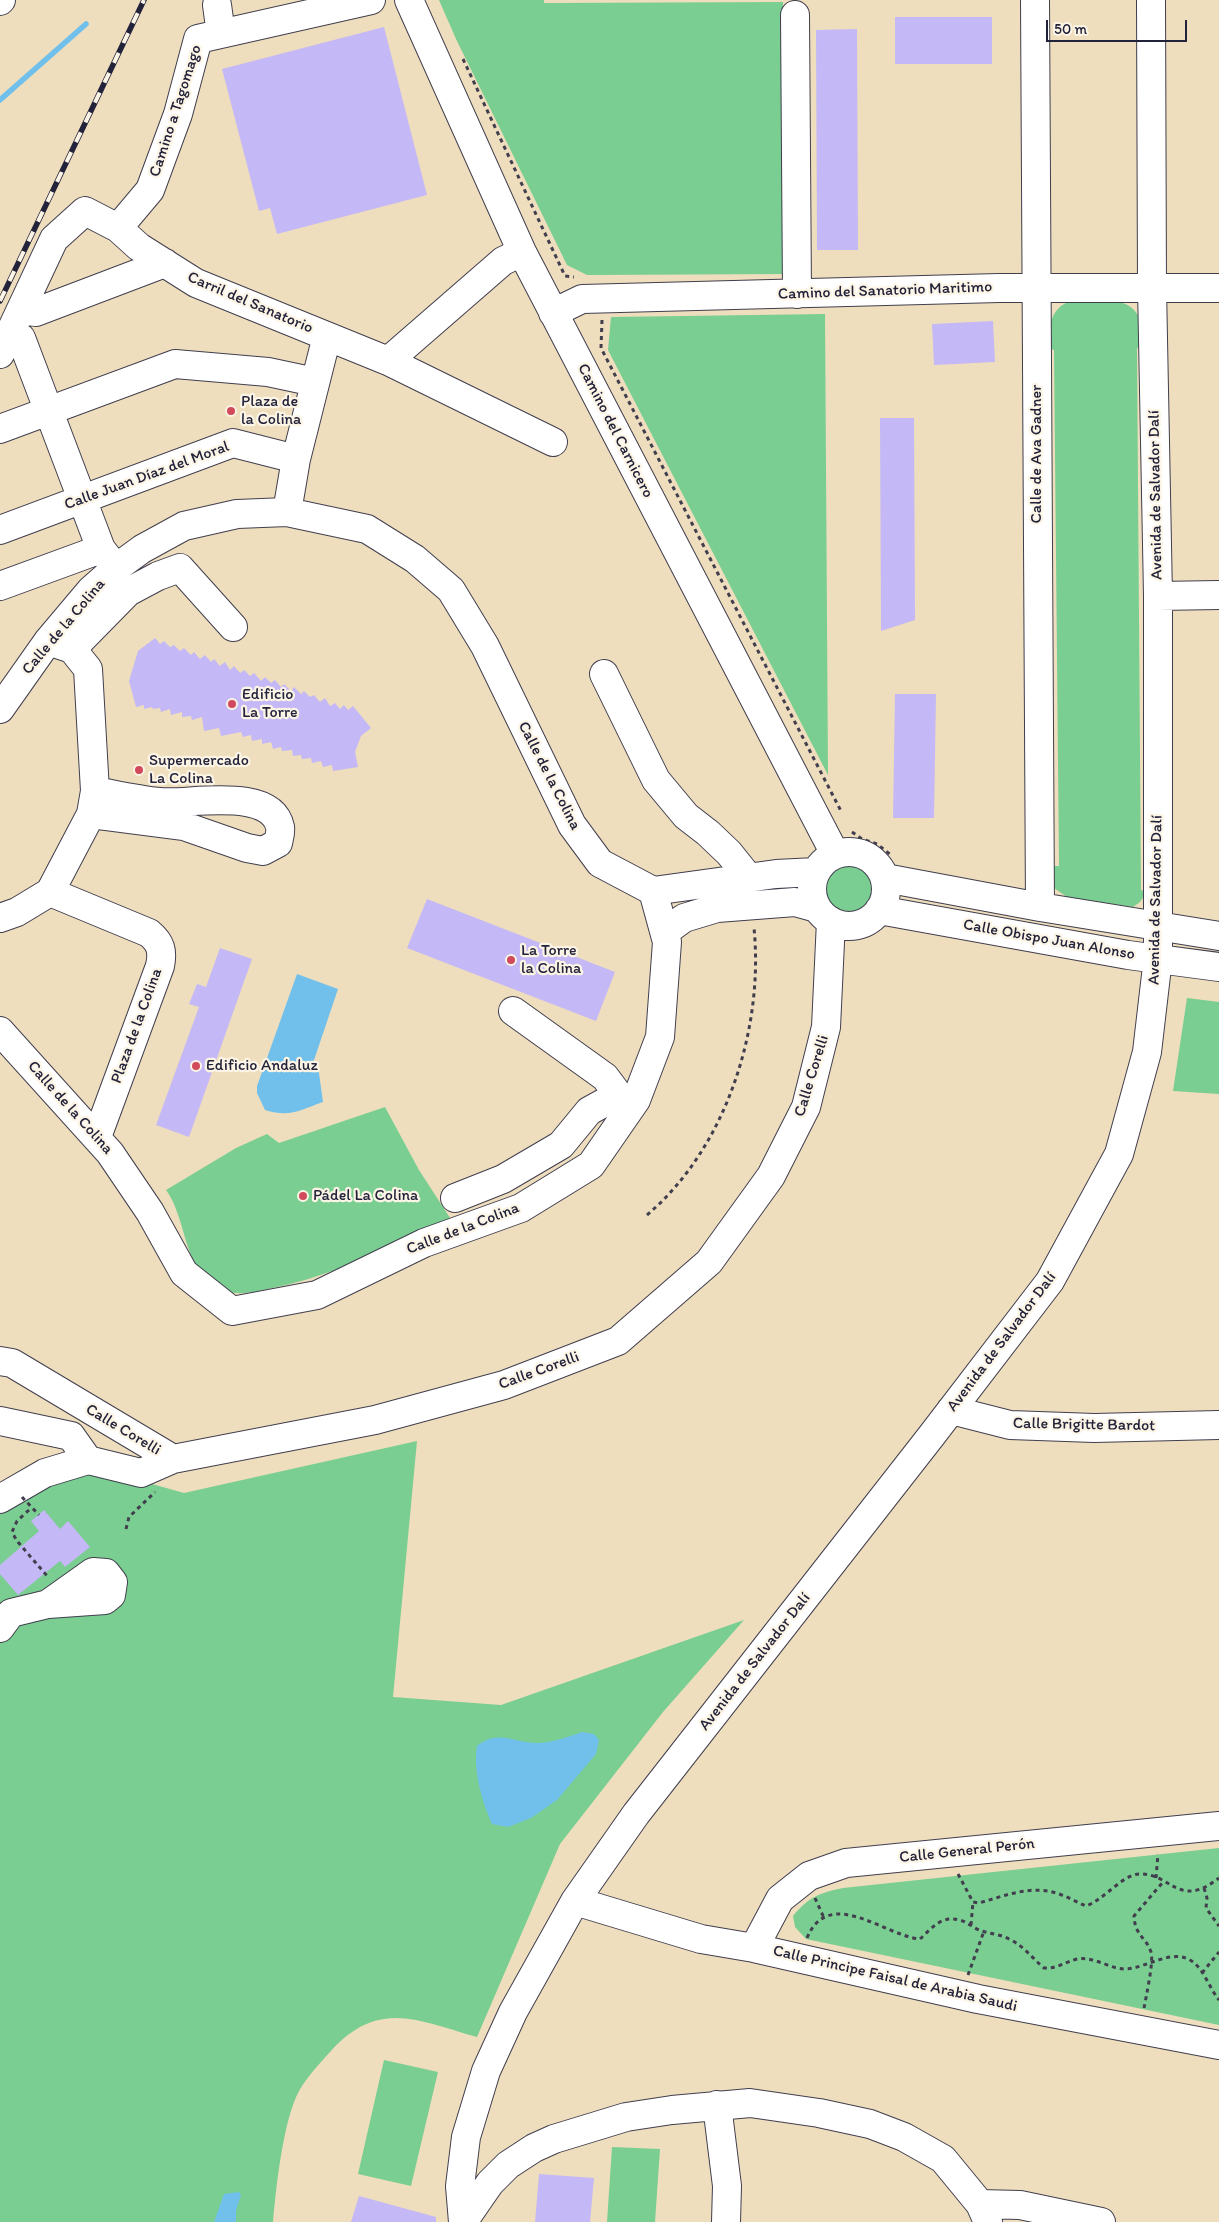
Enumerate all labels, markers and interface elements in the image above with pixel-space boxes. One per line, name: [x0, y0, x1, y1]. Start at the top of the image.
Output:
scale bar: [1049, 10, 1190, 42]
text: 50 m: [1054, 20, 1087, 38]
street label: Camino a Tagomago: [146, 42, 206, 180]
street label: Carril del Sanatorio: [184, 268, 316, 338]
street label: Camino del Sanatorio Maritimo: [777, 278, 993, 304]
street label: Camino del Carnicero: [573, 361, 657, 501]
street label: Calle de Ava Gadner: [1027, 385, 1047, 523]
place label: Plaza de la Colina: [241, 392, 301, 430]
marker: Plaza de la Colina: [225, 405, 237, 417]
street label: Avenida de Salvador Dalí: [1145, 410, 1167, 580]
street label: Calle Juan Díaz del Moral: [62, 437, 232, 515]
street label: Calle de la Colina: [18, 575, 110, 679]
place label: Edificio La Torre: [242, 685, 298, 723]
marker: Edificio La Torre: [226, 698, 238, 710]
street label: Calle de la Colina: [513, 719, 585, 833]
place label: Supermercado La Colina: [149, 751, 249, 789]
marker: Supermercado La Colina: [133, 764, 145, 776]
street label: Avenida de Salvador Dalí: [1145, 815, 1167, 985]
street label: Calle Obispo Juan Alonso: [962, 915, 1136, 965]
place label: La Torre la Colina: [521, 941, 581, 979]
marker: La Torre la Colina: [505, 954, 517, 966]
street label: Plaza de la Colina: [107, 966, 167, 1086]
street label: Calle Corelli: [790, 1033, 834, 1119]
place label: Edificio Andaluz: [206, 1056, 318, 1076]
street label: Calle de la Colina: [23, 1057, 117, 1159]
marker: Edificio Andaluz: [190, 1060, 202, 1072]
place label: Pádel La Colina: [313, 1186, 418, 1206]
marker: Pádel La Colina: [297, 1190, 309, 1202]
street label: Calle de la Colina: [404, 1199, 522, 1259]
street label: Avenida de Salvador Dalí: [943, 1268, 1061, 1416]
street label: Calle Corelli: [496, 1348, 582, 1394]
street label: Calle Corelli: [82, 1400, 164, 1460]
street label: Calle Brigitte Bardot: [1013, 1414, 1155, 1436]
street label: Avenida de Salvador Dalí: [695, 1589, 815, 1735]
street label: Calle General Perón: [898, 1834, 1036, 1868]
street label: Calle Principe Faisal de Arabia Saudi: [771, 1942, 1019, 2016]

